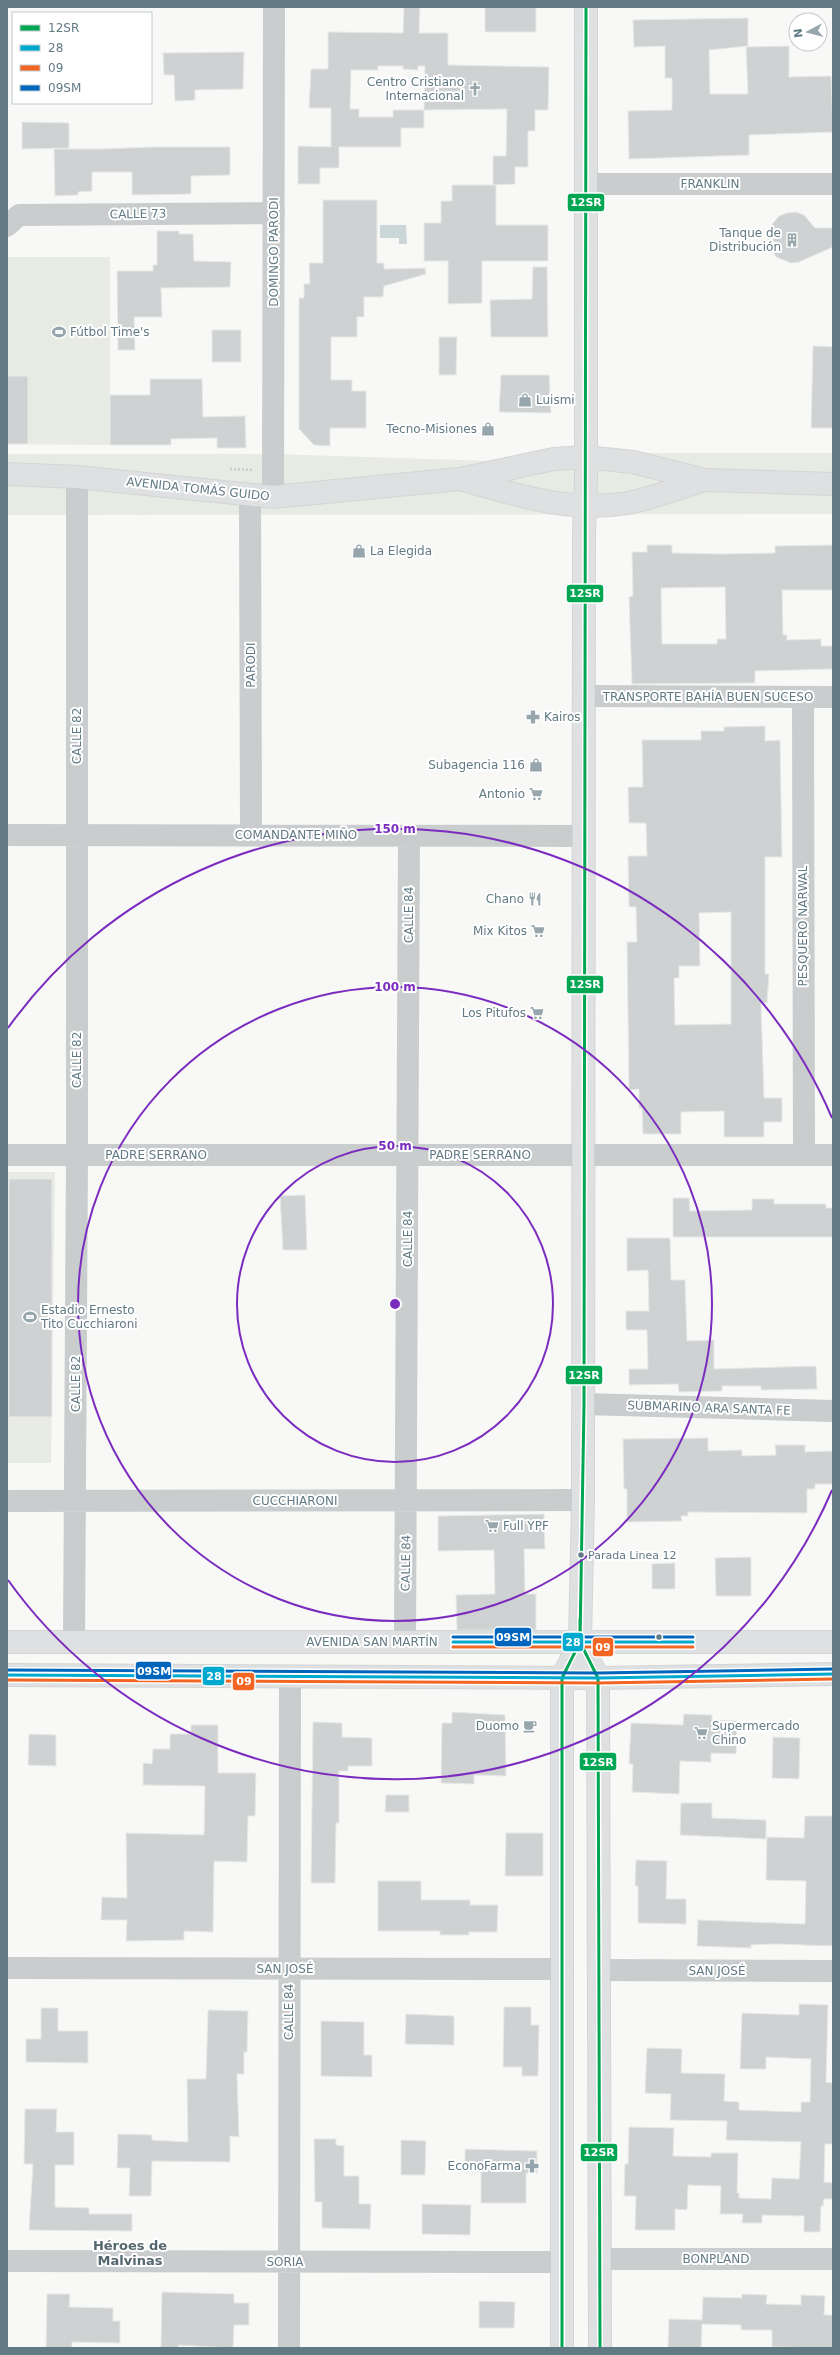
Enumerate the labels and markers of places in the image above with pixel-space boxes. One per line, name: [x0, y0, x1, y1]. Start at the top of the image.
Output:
place label: Centro Cristiano Internacional: [367, 75, 464, 103]
church icon: Centro Cristiano Internacional: [467, 81, 483, 97]
place label: Tanque de Distribución: [709, 226, 781, 254]
building icon: Tanque de Distribución: [784, 232, 800, 248]
sports icon: Fútbol Time's: [51, 324, 67, 340]
place label: Fútbol Time's: [70, 325, 150, 339]
shop icon: Luismi: [517, 392, 533, 408]
place label: Luismi: [536, 393, 575, 407]
shop icon: Tecno-Misiones: [480, 421, 496, 437]
place label: Tecno-Misiones: [385, 422, 477, 436]
shop icon: La Elegida: [351, 543, 367, 559]
place label: La Elegida: [370, 544, 432, 558]
pharmacy icon: Kairos: [525, 709, 541, 725]
place label: Kairos: [544, 710, 581, 724]
shop icon: Subagencia 116: [528, 757, 544, 773]
place label: Subagencia 116: [428, 758, 525, 772]
supermarket icon: Antonio: [528, 786, 544, 802]
place label: Antonio: [479, 787, 525, 801]
restaurant icon: Chano: [527, 891, 543, 907]
place label: Chano: [486, 892, 524, 906]
supermarket icon: Mix Kitos: [530, 923, 546, 939]
place label: Mix Kitos: [473, 924, 527, 938]
supermarket icon: Los Pitufos: [529, 1005, 545, 1021]
place label: Los Pitufos: [462, 1006, 526, 1020]
centre of rings: [388, 1297, 402, 1311]
place label: Estadio Ernesto Tito Cucchiaroni: [40, 1303, 138, 1331]
sports icon: Estadio Ernesto Tito Cucchiaroni: [22, 1309, 38, 1325]
supermarket icon: Full YPF: [484, 1518, 500, 1534]
place label: Full YPF: [503, 1519, 549, 1533]
place label: Parada Linea 12: [588, 1549, 677, 1562]
marker: Parada Linea 12: [576, 1550, 586, 1560]
unlabelled marker: [654, 1632, 664, 1642]
cafe icon: Duomo: [522, 1718, 538, 1734]
place label: Duomo: [476, 1719, 519, 1733]
place label: Supermercado Chino: [712, 1719, 800, 1747]
supermarket icon: Supermercado Chino: [693, 1725, 709, 1741]
pharmacy icon: EconoFarma: [524, 2158, 540, 2174]
place label: EconoFarma: [448, 2159, 521, 2173]

